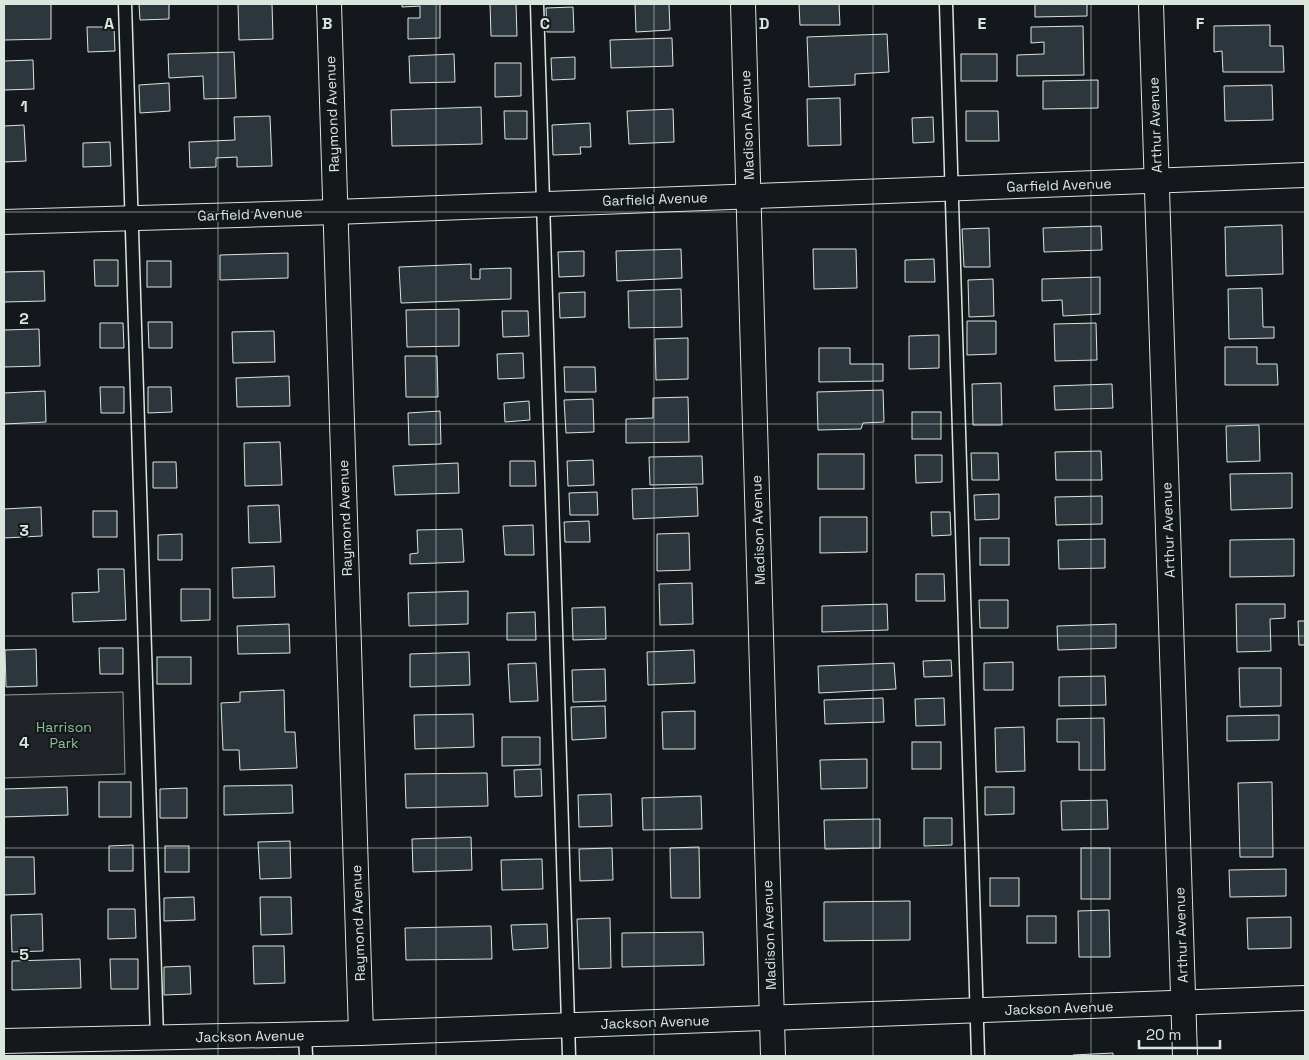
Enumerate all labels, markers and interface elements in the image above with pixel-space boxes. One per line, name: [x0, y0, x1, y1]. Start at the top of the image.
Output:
text: A: [104, 13, 114, 34]
text: B: [322, 13, 332, 34]
text: C: [540, 13, 550, 34]
text: D: [759, 13, 769, 34]
text: E: [978, 13, 987, 34]
text: F: [1196, 13, 1205, 34]
street label: Raymond Avenue: [321, 56, 343, 172]
street label: Madison Avenue: [736, 70, 758, 180]
street label: Arthur Avenue: [1144, 77, 1166, 173]
text: 1: [20, 96, 28, 117]
street label: Garfield Avenue: [1006, 174, 1112, 196]
street label: Garfield Avenue: [602, 188, 708, 210]
street label: Garfield Avenue: [197, 203, 303, 225]
text: 2: [19, 308, 29, 329]
street label: Raymond Avenue: [334, 460, 356, 576]
street label: Madison Avenue: [747, 475, 769, 585]
street label: Arthur Avenue: [1157, 482, 1179, 578]
text: 3: [19, 520, 29, 541]
park label: Harrison Park: [36, 718, 92, 752]
text: 4: [19, 732, 29, 753]
street label: Raymond Avenue: [347, 865, 369, 981]
street label: Madison Avenue: [758, 880, 780, 990]
street label: Arthur Avenue: [1170, 887, 1192, 983]
text: 5: [19, 944, 29, 965]
street label: Jackson Avenue: [1004, 997, 1114, 1019]
street label: Jackson Avenue: [600, 1011, 710, 1033]
scale bar: [1139, 1018, 1220, 1050]
text: 20 m: [1146, 1025, 1181, 1044]
street label: Jackson Avenue: [195, 1026, 305, 1046]

